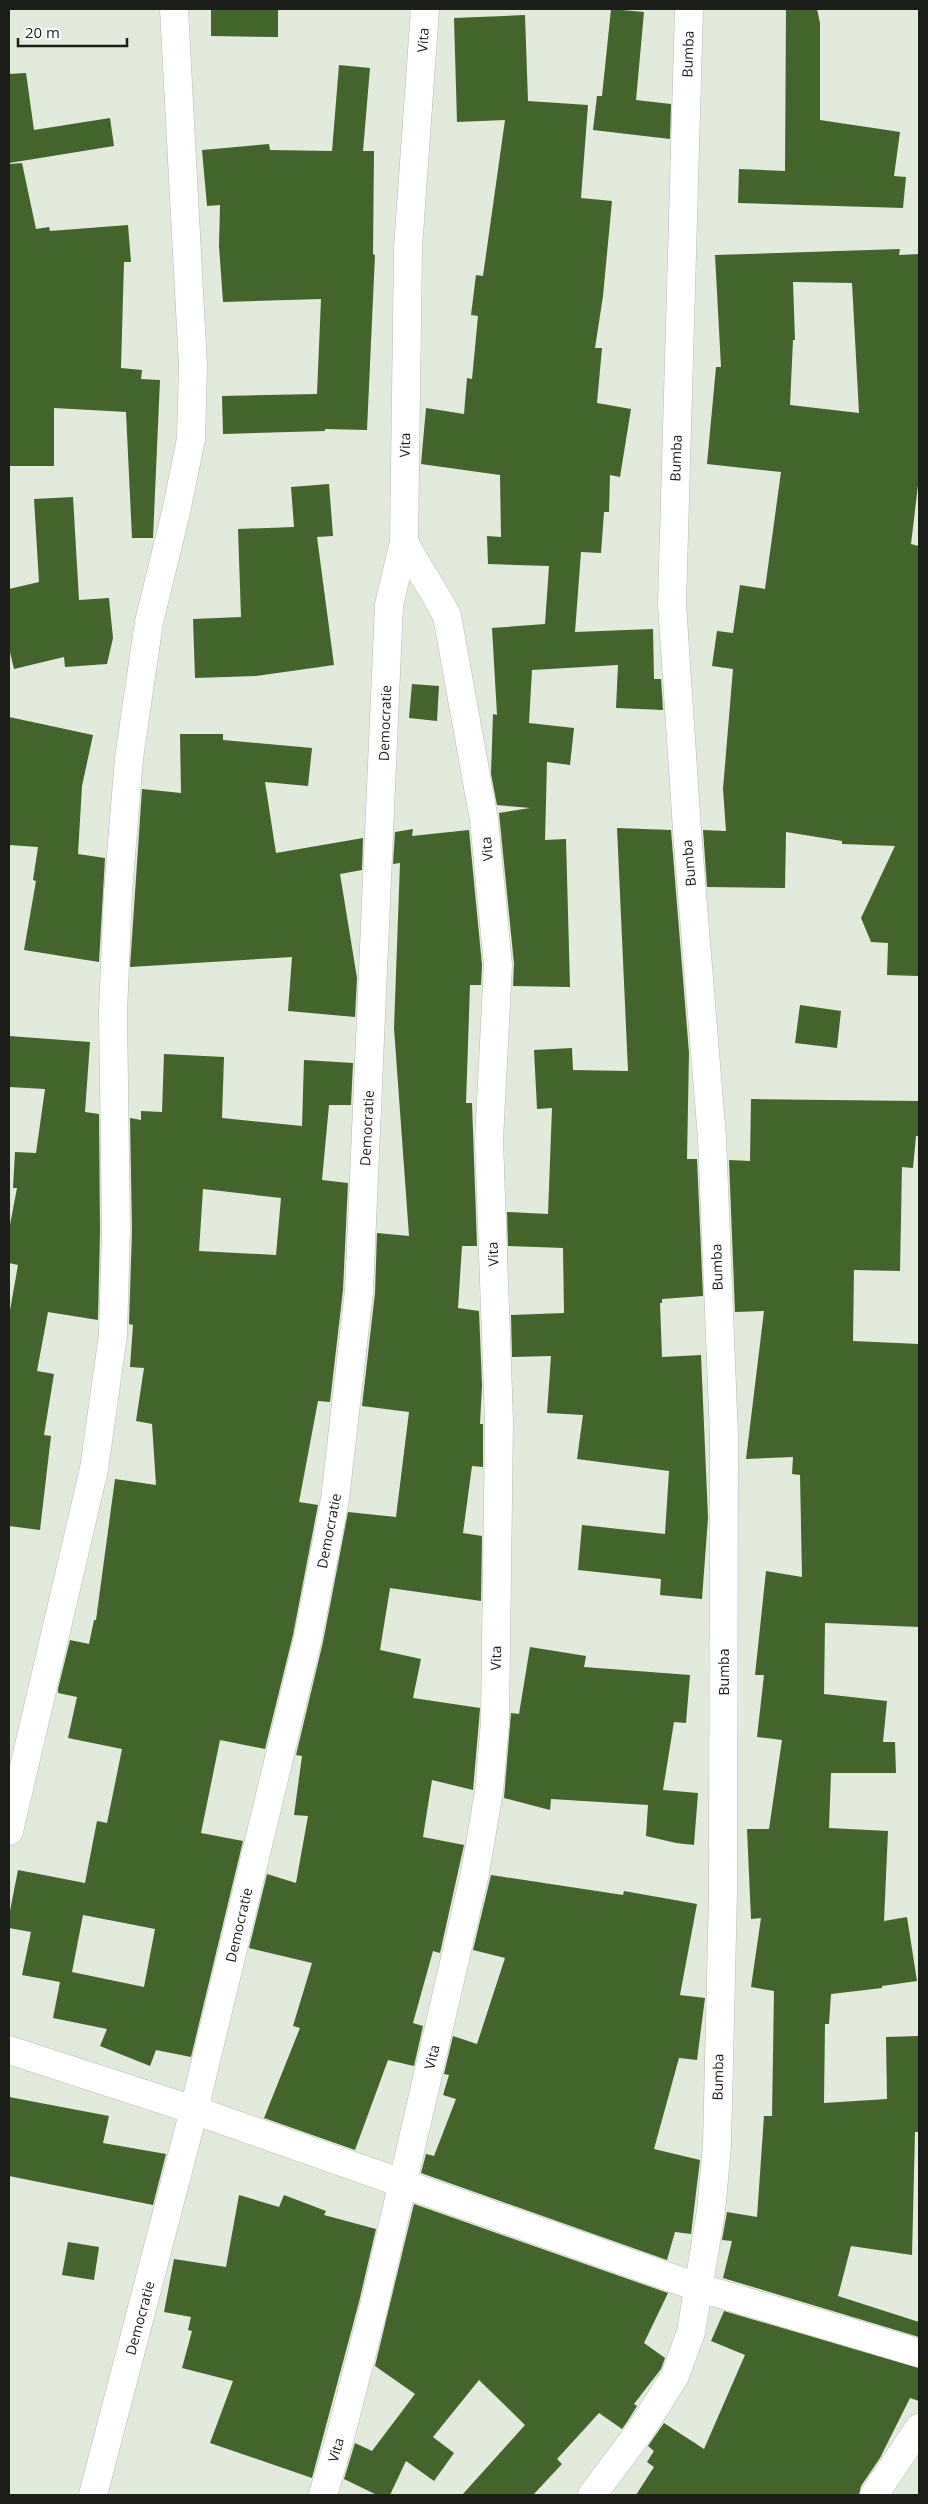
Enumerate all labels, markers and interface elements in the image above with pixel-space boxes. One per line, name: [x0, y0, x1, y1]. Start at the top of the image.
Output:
scale bar: [18, 15, 126, 47]
text: 20 m: [25, 22, 60, 42]
street label: Vita: [412, 27, 433, 53]
street label: Bumba: [677, 30, 698, 78]
street label: Vita: [395, 432, 414, 457]
street label: Bumba: [665, 434, 686, 482]
street label: Democratie: [374, 685, 395, 761]
street label: Vita: [476, 836, 497, 862]
street label: Bumba: [677, 839, 700, 887]
street label: Democratie: [355, 1089, 378, 1166]
street label: Vita: [483, 1241, 502, 1267]
street label: Bumba: [706, 1243, 727, 1291]
street label: Democratie: [312, 1492, 345, 1570]
street label: Vita: [486, 1645, 505, 1670]
street label: Bumba: [714, 1649, 733, 1695]
street label: Democratie: [221, 1886, 256, 1964]
street label: Vita: [419, 2043, 444, 2071]
street label: Bumba: [708, 2053, 727, 2101]
street label: Democratie: [121, 2279, 159, 2357]
street label: Vita: [323, 2435, 348, 2464]

